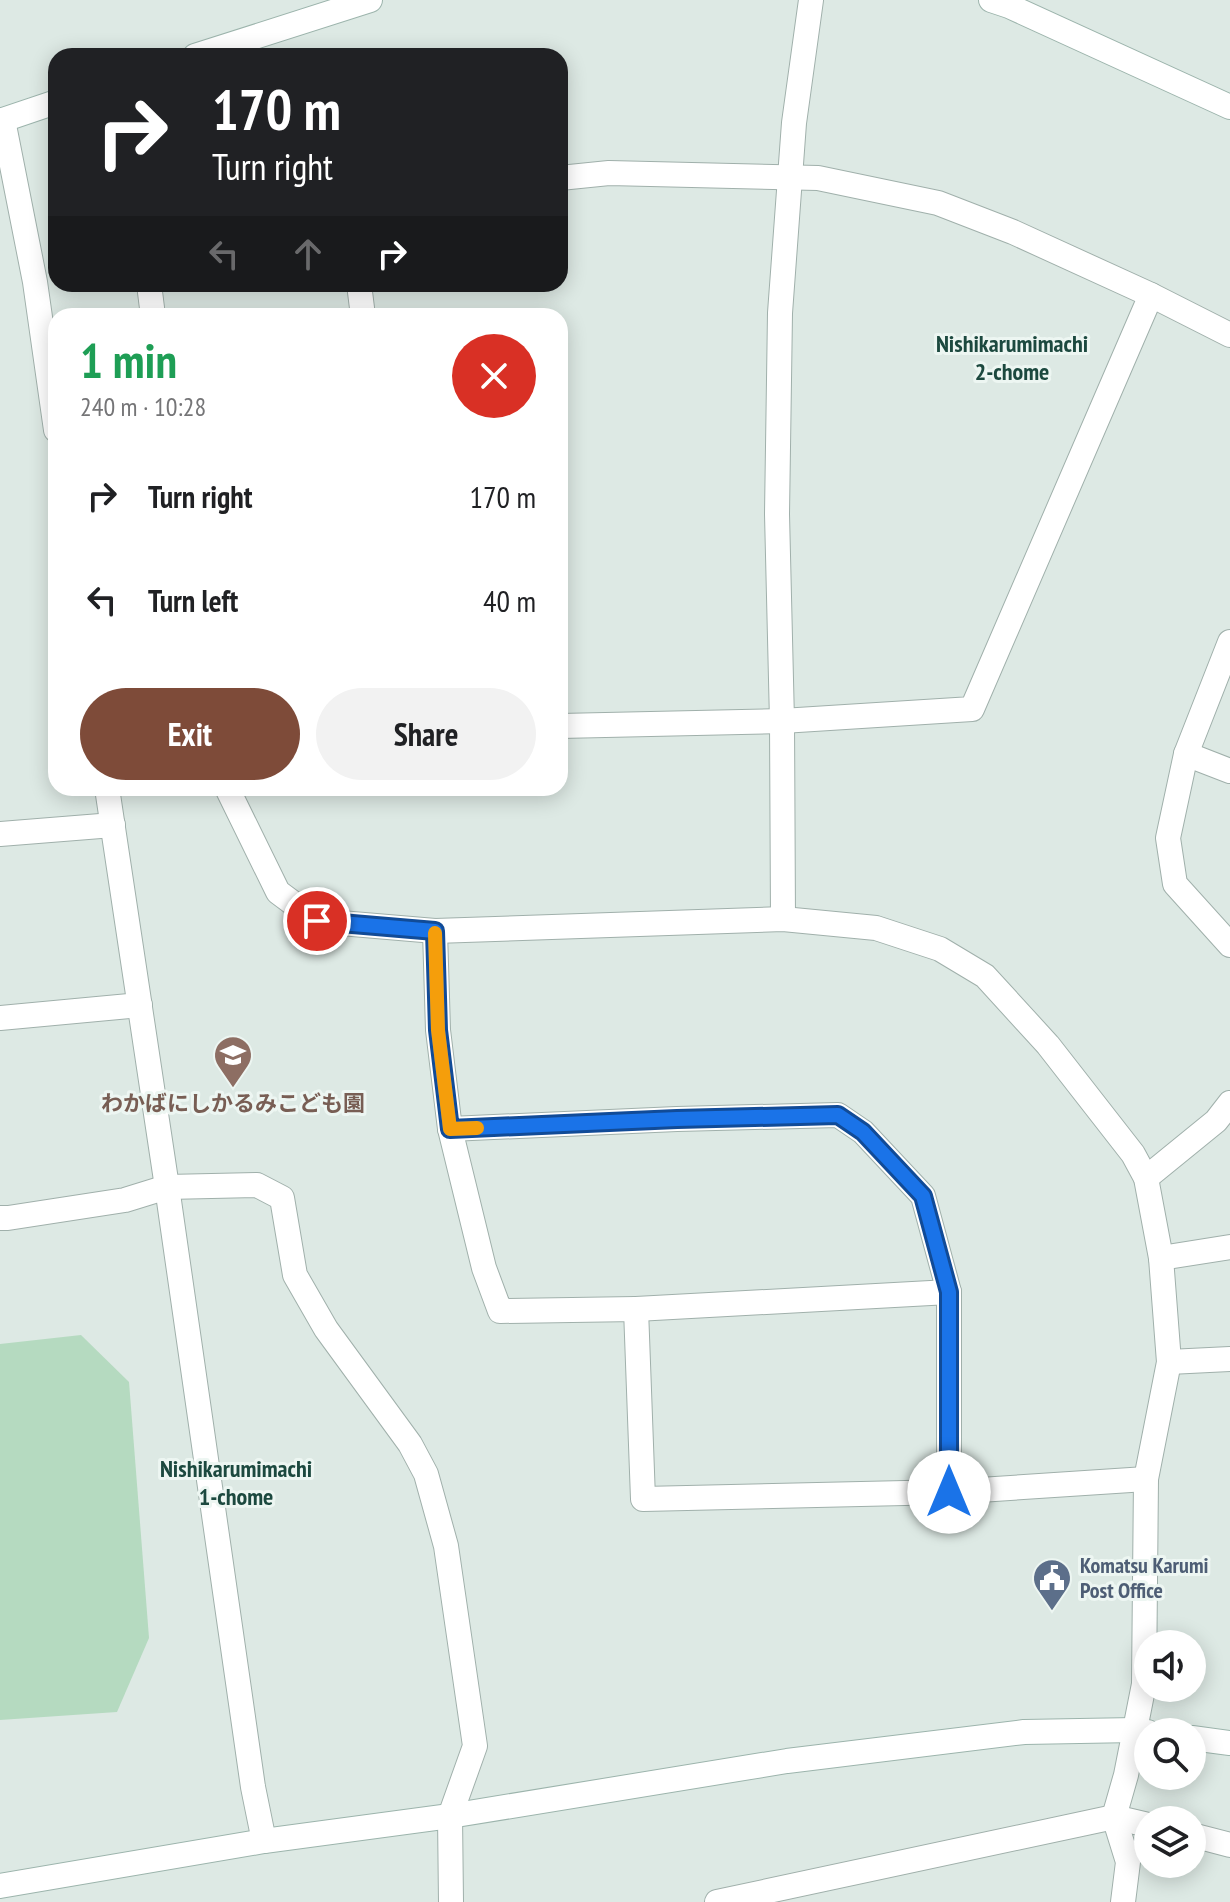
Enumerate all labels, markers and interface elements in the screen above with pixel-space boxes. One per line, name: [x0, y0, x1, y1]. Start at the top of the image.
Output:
text: 170 m: [212, 73, 341, 145]
icon: right: [80, 80, 184, 184]
text: Turn right: [212, 143, 333, 190]
icon: left: [202, 232, 246, 276]
icon: ahead: [286, 232, 330, 276]
icon: right: [370, 232, 414, 276]
district label: Nishikarumimachi 2-chome: [936, 328, 1088, 387]
text: 1 min: [80, 329, 177, 391]
button: close: [452, 334, 536, 418]
text: 240 m · 10:28: [80, 390, 206, 423]
icon: right: [80, 474, 124, 518]
text: Turn right: [148, 477, 252, 516]
text: 170 m: [470, 477, 536, 516]
icon: left: [80, 578, 124, 622]
text: Turn left: [148, 581, 238, 620]
text: 40 m: [483, 581, 536, 620]
button: Exit: [80, 688, 300, 780]
button: Share: [316, 688, 536, 780]
pin: [283, 887, 351, 955]
icon: arrive: [295, 899, 339, 943]
school or university icon: わかばにしかるみこども園: [212, 1034, 254, 1089]
place label: わかばにしかるみこども園: [101, 1089, 365, 1117]
position arrow: [907, 1450, 991, 1534]
district label: Nishikarumimachi 1-chome: [160, 1453, 312, 1512]
place label: Komatsu Karumi Post Office: [1080, 1551, 1208, 1604]
public building icon: Komatsu Karumi Post Office: [1031, 1557, 1073, 1612]
map controls: [1134, 1630, 1206, 1878]
button: sound: [1134, 1630, 1206, 1702]
button: search: [1134, 1718, 1206, 1790]
button: layers: [1134, 1806, 1206, 1878]

